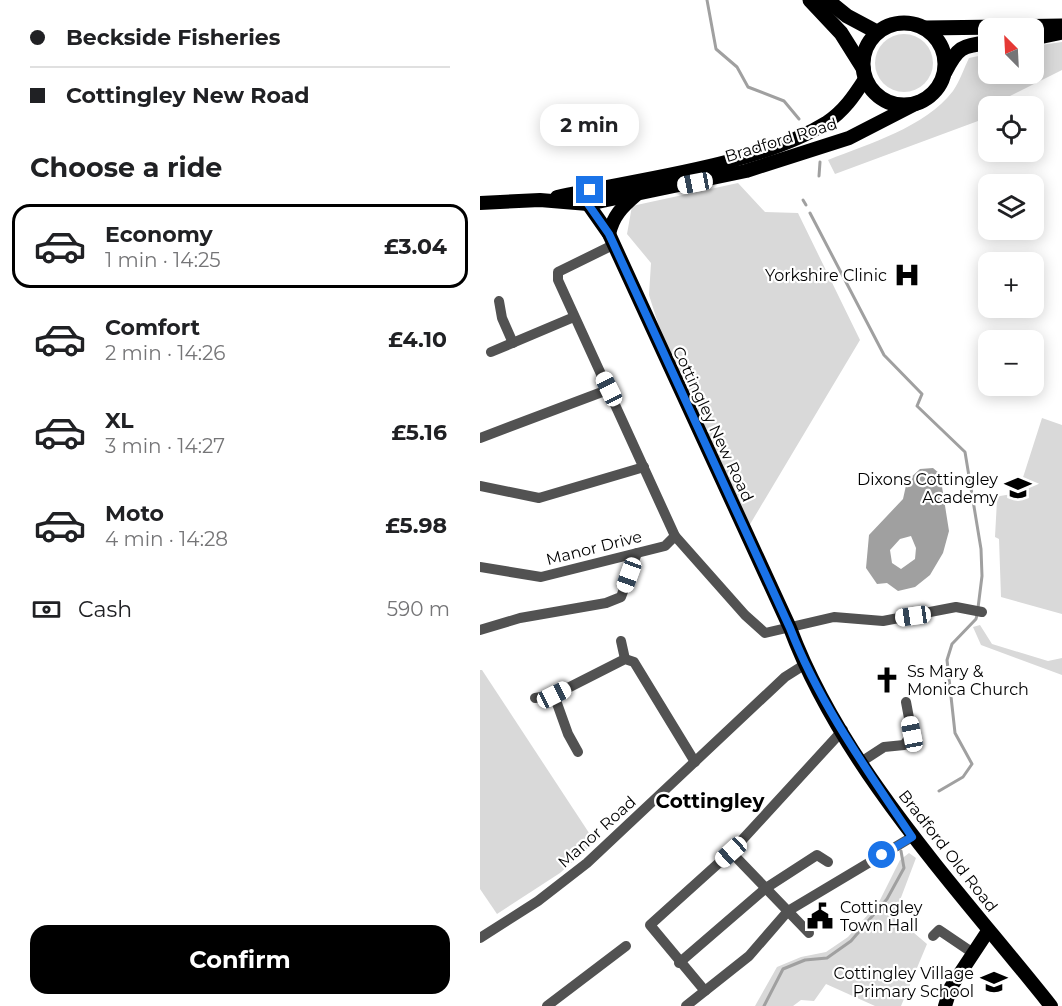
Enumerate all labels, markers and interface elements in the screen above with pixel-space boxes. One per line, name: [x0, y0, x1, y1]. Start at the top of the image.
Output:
north arrow: [978, 18, 1044, 84]
map controls: [978, 18, 1044, 396]
text: Beckside Fisheries: [66, 24, 280, 51]
text: Cottingley New Road: [66, 82, 310, 109]
button: locate: [978, 96, 1044, 162]
callout: 2 min: [540, 103, 640, 145]
text: 2 min: [560, 113, 619, 137]
street label: Bradford Road: [723, 114, 839, 166]
text: Choose a ride: [30, 151, 222, 184]
car: [676, 171, 714, 195]
button: layers: [978, 174, 1044, 240]
route end: [576, 176, 603, 203]
icon: car: [33, 219, 87, 273]
text: Economy: [105, 221, 213, 248]
text: £3.04: [384, 233, 447, 260]
text: 1 min · 14:25: [105, 248, 221, 272]
button: +: [978, 252, 1044, 318]
hospital icon: Yorkshire Clinic: [892, 260, 922, 290]
place label: Yorkshire Clinic: [765, 266, 887, 285]
icon: car: [33, 312, 87, 366]
text: Comfort: [105, 314, 200, 341]
text: £4.10: [388, 326, 447, 353]
button: −: [978, 330, 1044, 396]
text: 2 min · 14:26: [105, 341, 226, 365]
street label: Cottingley New Road: [669, 343, 757, 505]
car: [593, 369, 625, 409]
icon: car: [33, 405, 87, 459]
text: XL: [105, 407, 134, 434]
text: £5.16: [392, 419, 447, 446]
text: 3 min · 14:27: [105, 434, 225, 458]
place label: Dixons Cottingley Academy: [857, 470, 998, 507]
school or university icon: Dixons Cottingley Academy: [1003, 473, 1033, 503]
icon: car: [33, 498, 87, 552]
text: Moto: [105, 500, 164, 527]
text: £5.98: [385, 512, 447, 539]
text: 4 min · 14:28: [105, 527, 228, 551]
street label: Manor Drive: [544, 527, 644, 569]
car: [614, 555, 644, 595]
icon: cash: [30, 593, 63, 626]
text: Cash: [78, 596, 132, 623]
text: 590 m: [387, 597, 450, 621]
car: [894, 605, 932, 627]
place label: Ss Mary & Monica Church: [907, 662, 1029, 699]
church icon: Ss Mary & Monica Church: [872, 665, 902, 695]
car: [534, 679, 574, 711]
car: [900, 715, 924, 753]
street label: Bradford Old Road: [895, 786, 1001, 916]
district label: Cottingley: [656, 789, 765, 813]
street label: Manor Road: [554, 792, 640, 872]
car: [712, 833, 750, 871]
route start: [868, 841, 895, 868]
place label: Cottingley Town Hall: [840, 898, 923, 935]
public building icon: Cottingley Town Hall: [805, 901, 835, 931]
button: Confirm: [30, 925, 450, 994]
place label: Cottingley Village Primary School: [834, 964, 974, 1001]
school or university icon: Cottingley Village Primary School: [979, 967, 1009, 997]

